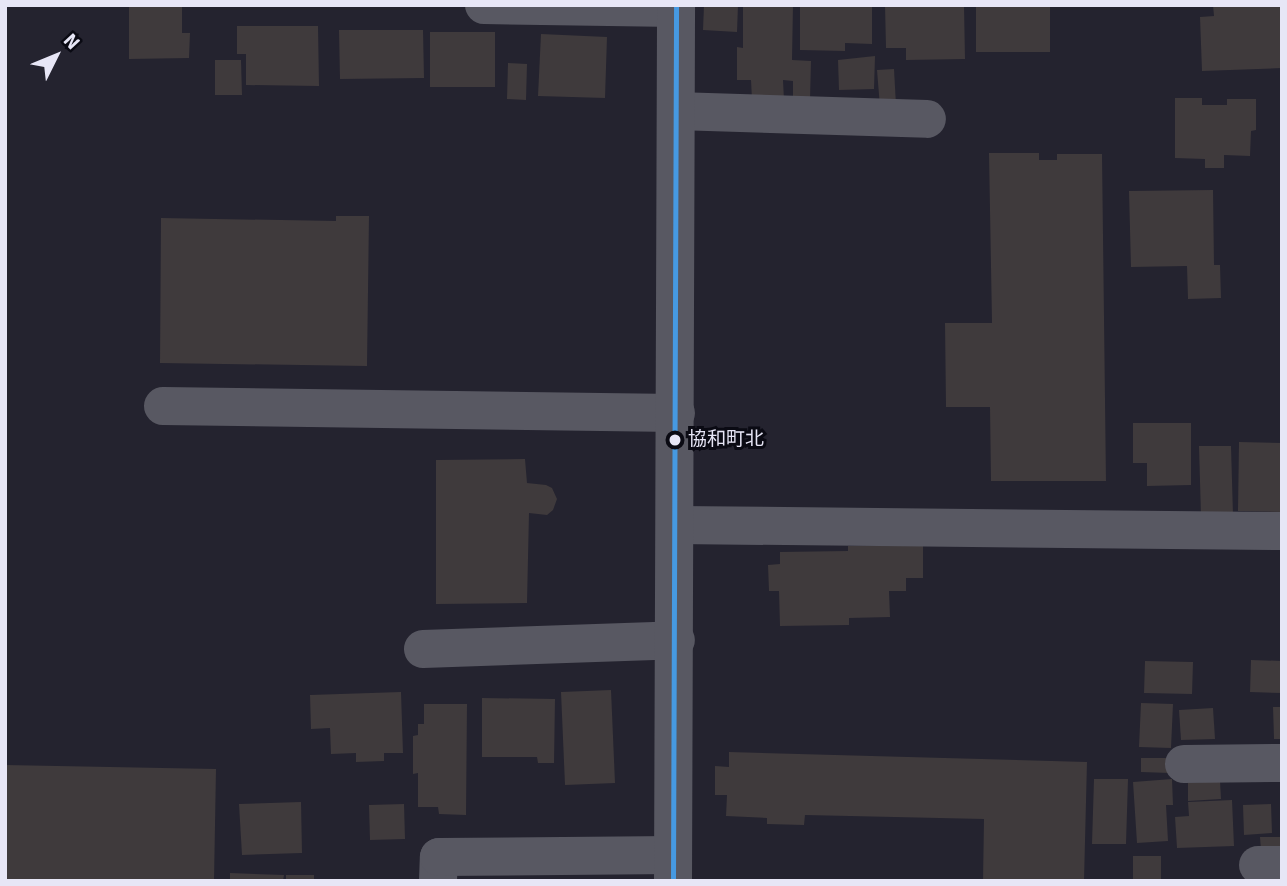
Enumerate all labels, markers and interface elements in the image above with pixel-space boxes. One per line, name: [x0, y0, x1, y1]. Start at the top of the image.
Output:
north arrow: [21, 21, 91, 91]
text: N: [58, 29, 85, 55]
place label: 協和町北: [688, 429, 764, 451]
marker: 協和町北: [668, 433, 682, 447]

